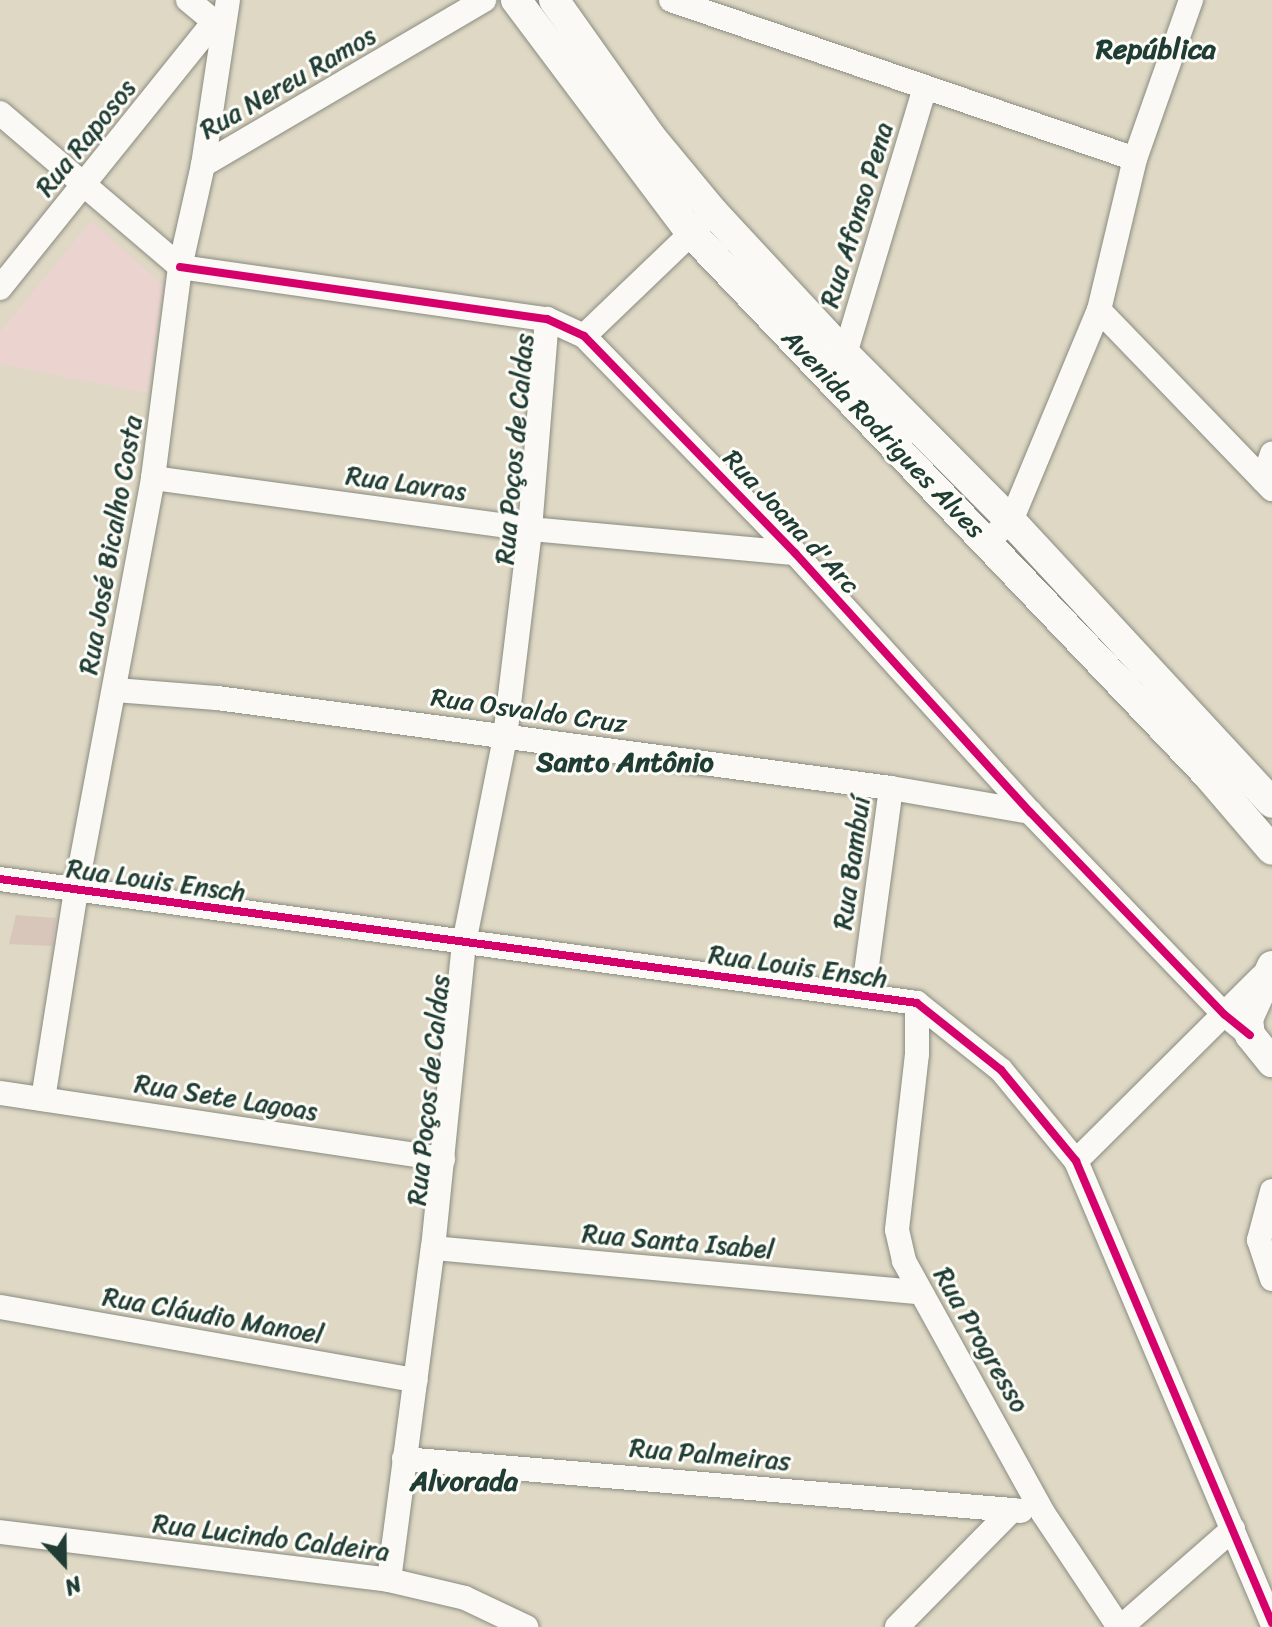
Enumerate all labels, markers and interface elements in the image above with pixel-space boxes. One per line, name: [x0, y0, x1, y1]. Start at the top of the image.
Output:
street label: Rua Nereu Ramos: [194, 20, 382, 146]
district label: República: [1096, 32, 1216, 66]
street label: Rua Raposos: [30, 73, 142, 203]
street label: Rua Afonso Pena: [814, 119, 900, 311]
street label: Avenida Rodrigues Alves: [775, 323, 991, 545]
street label: Rua Poços de Caldas: [489, 332, 541, 566]
street label: Rua José Bicalho Costa: [73, 413, 149, 677]
street label: Rua Joana d'Arc: [716, 443, 866, 601]
street label: Rua Lavras: [344, 460, 468, 508]
street label: Rua Osvaldo Cruz: [429, 682, 629, 740]
district label: Santo Antônio: [536, 745, 714, 779]
street label: Rua Bambuí: [827, 795, 877, 931]
street label: Rua Louis Ensch: [64, 853, 248, 909]
street label: Rua Louis Ensch: [706, 939, 890, 995]
street label: Rua Poços de Caldas: [401, 973, 457, 1207]
street label: Rua Sete Lagoas: [131, 1068, 321, 1128]
street label: Rua Santa Isabel: [580, 1218, 776, 1266]
street label: Rua Progresso: [927, 1262, 1035, 1418]
street label: Rua Cláudio Manoel: [101, 1281, 325, 1351]
street label: Rua Palmeiras: [628, 1432, 792, 1478]
district label: Alvorada: [410, 1464, 518, 1498]
street label: Rua Lucindo Caldeira: [151, 1508, 391, 1568]
north arrow: [24, 1523, 104, 1603]
text: N: [59, 1565, 88, 1607]

